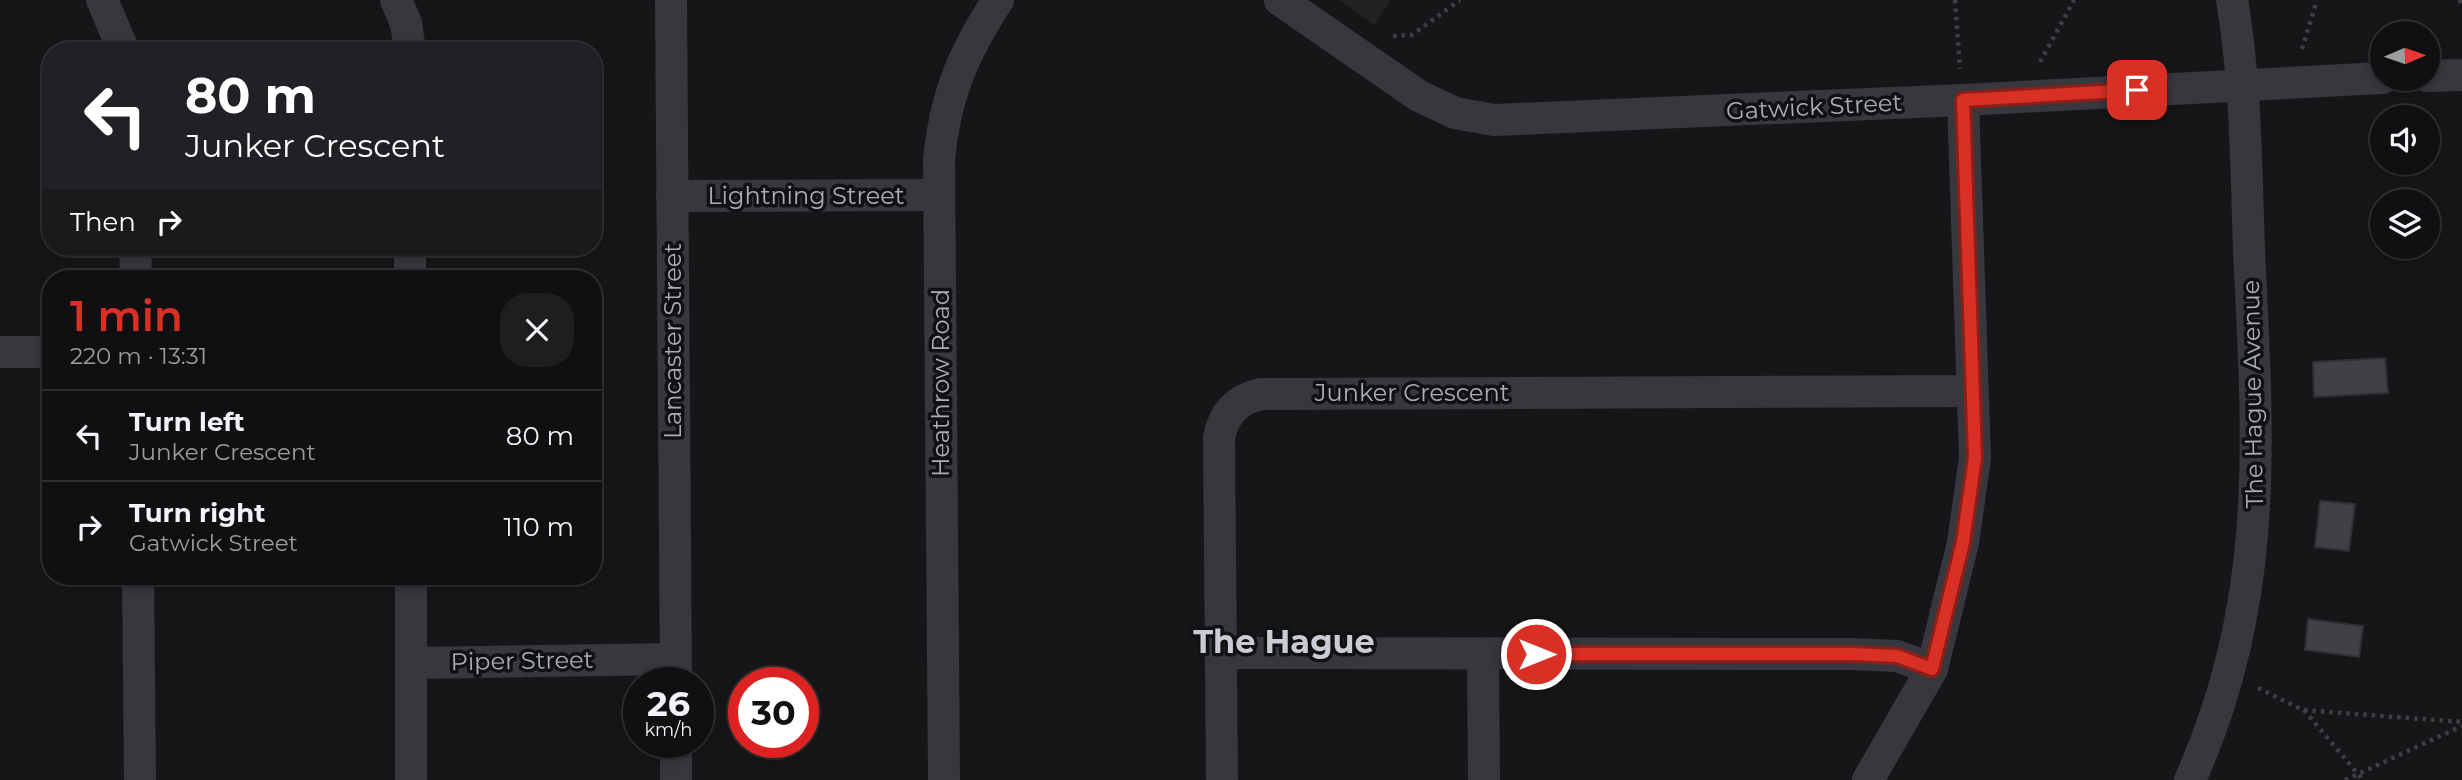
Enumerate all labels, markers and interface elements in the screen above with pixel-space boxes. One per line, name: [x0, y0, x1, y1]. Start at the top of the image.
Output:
north arrow: [2370, 21, 2440, 91]
map controls: [2370, 21, 2440, 259]
pin: [2107, 60, 2167, 120]
text: 80 m: [185, 66, 316, 125]
icon: left: [70, 70, 161, 161]
icon: arrive: [2118, 71, 2156, 109]
street label: Gatwick Street: [1725, 87, 1903, 126]
button: sound: [2370, 105, 2440, 175]
text: Junker Crescent: [185, 126, 445, 165]
street label: Lightning Street: [707, 181, 905, 210]
button: layers: [2370, 189, 2440, 259]
icon: right: [150, 203, 188, 241]
text: Then: [70, 206, 136, 238]
street label: Lancaster Street: [658, 243, 687, 439]
street label: The Hague Avenue: [2236, 280, 2269, 508]
street label: Heathrow Road: [926, 289, 955, 477]
text: 1 min: [70, 290, 183, 342]
button: close: [500, 293, 574, 367]
text: 220 m · 13:31: [70, 342, 207, 370]
street label: Junker Crescent: [1314, 378, 1510, 407]
text: Turn left: [129, 406, 245, 438]
icon: left: [70, 417, 108, 455]
text: 80 m: [506, 420, 574, 452]
text: Junker Crescent: [129, 438, 316, 466]
text: Turn right: [129, 497, 265, 529]
icon: right: [70, 508, 108, 546]
text: 110 m: [504, 511, 574, 543]
text: Gatwick Street: [129, 529, 298, 557]
position arrow: [1499, 617, 1573, 691]
district label: The Hague: [1193, 622, 1375, 661]
street label: Piper Street: [450, 645, 594, 676]
speed limit sign: 30: [728, 667, 819, 758]
text: 26: [647, 682, 690, 725]
text: km/h: [644, 719, 693, 741]

